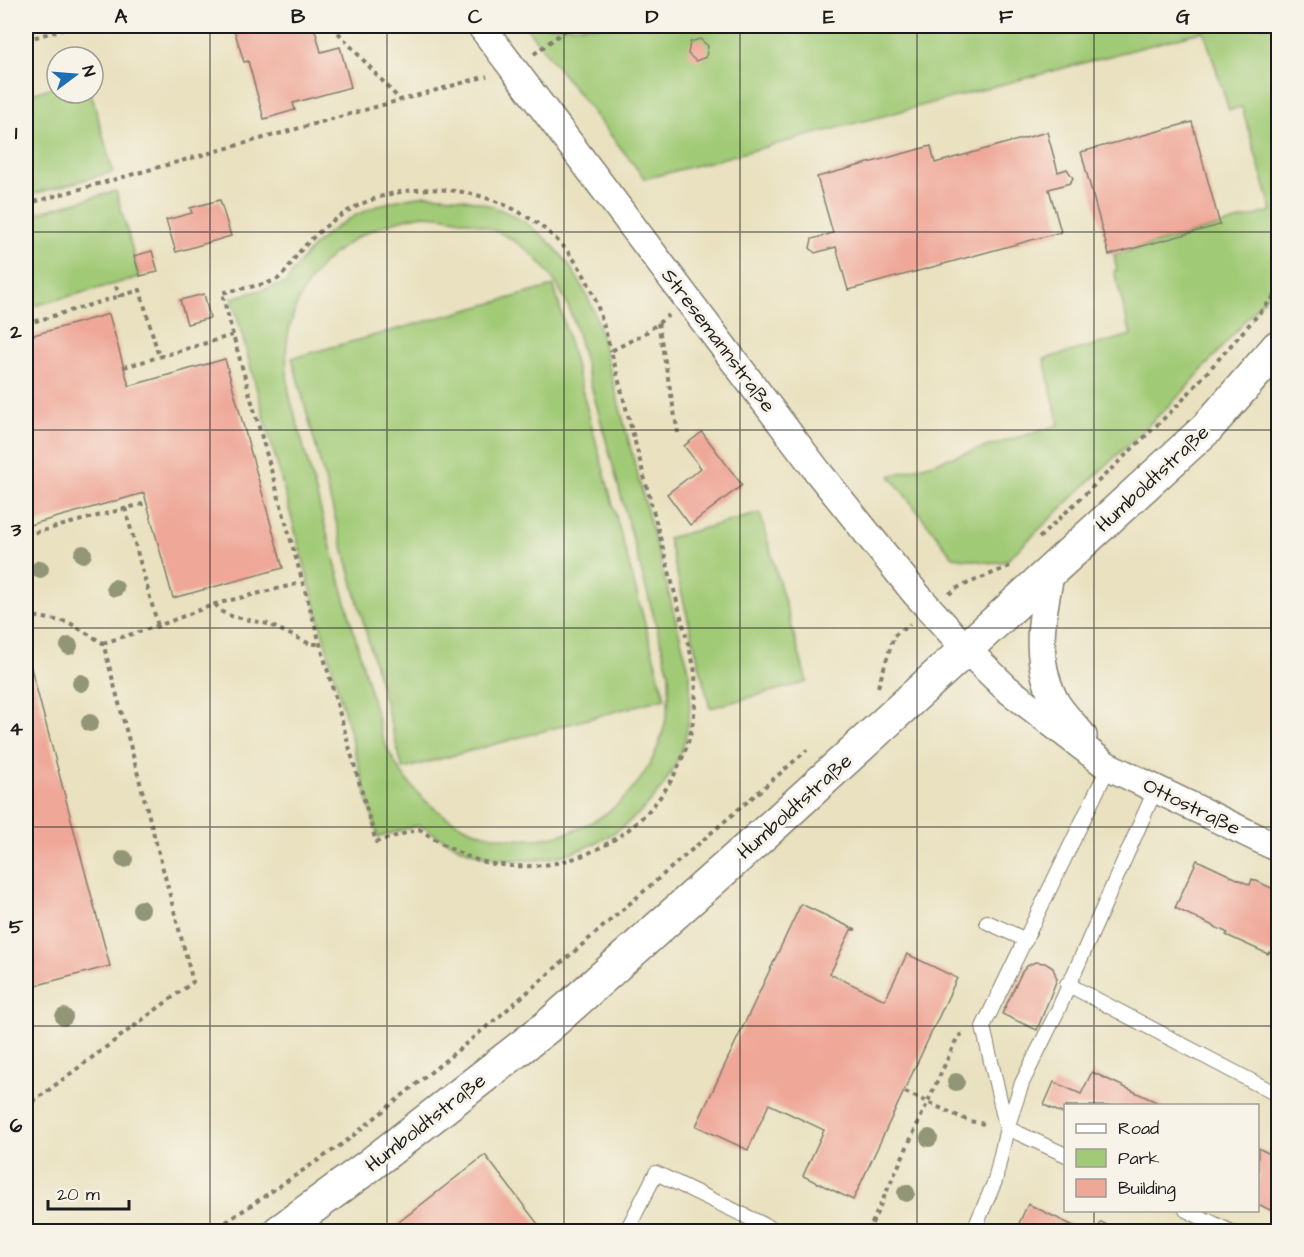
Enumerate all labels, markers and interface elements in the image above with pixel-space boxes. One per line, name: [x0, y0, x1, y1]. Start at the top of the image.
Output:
text: A: [115, 3, 128, 31]
text: B: [291, 3, 306, 31]
text: C: [468, 3, 483, 31]
text: D: [646, 3, 659, 31]
text: E: [823, 3, 835, 31]
text: F: [999, 3, 1014, 31]
text: G: [1176, 3, 1190, 31]
north arrow: [45, 45, 105, 105]
text: N: [77, 63, 100, 79]
text: 1: [15, 119, 18, 147]
street label: Stresemannstraße: [655, 263, 782, 419]
text: 2: [9, 318, 22, 346]
street label: Humboldtstraße: [1090, 419, 1216, 539]
text: 3: [10, 516, 22, 544]
text: 4: [9, 715, 23, 743]
street label: Humboldtstraße: [731, 747, 858, 866]
street label: Ottostraße: [1138, 771, 1245, 843]
text: 5: [9, 913, 24, 941]
street label: Humboldtstraße: [359, 1067, 492, 1179]
legend: [1064, 1104, 1259, 1212]
text: 6: [10, 1112, 23, 1140]
text: Road: [1118, 1116, 1159, 1141]
text: Park: [1118, 1146, 1160, 1171]
scale bar: [48, 1173, 129, 1211]
text: Building: [1118, 1176, 1176, 1202]
text: 20 m: [57, 1182, 100, 1207]

